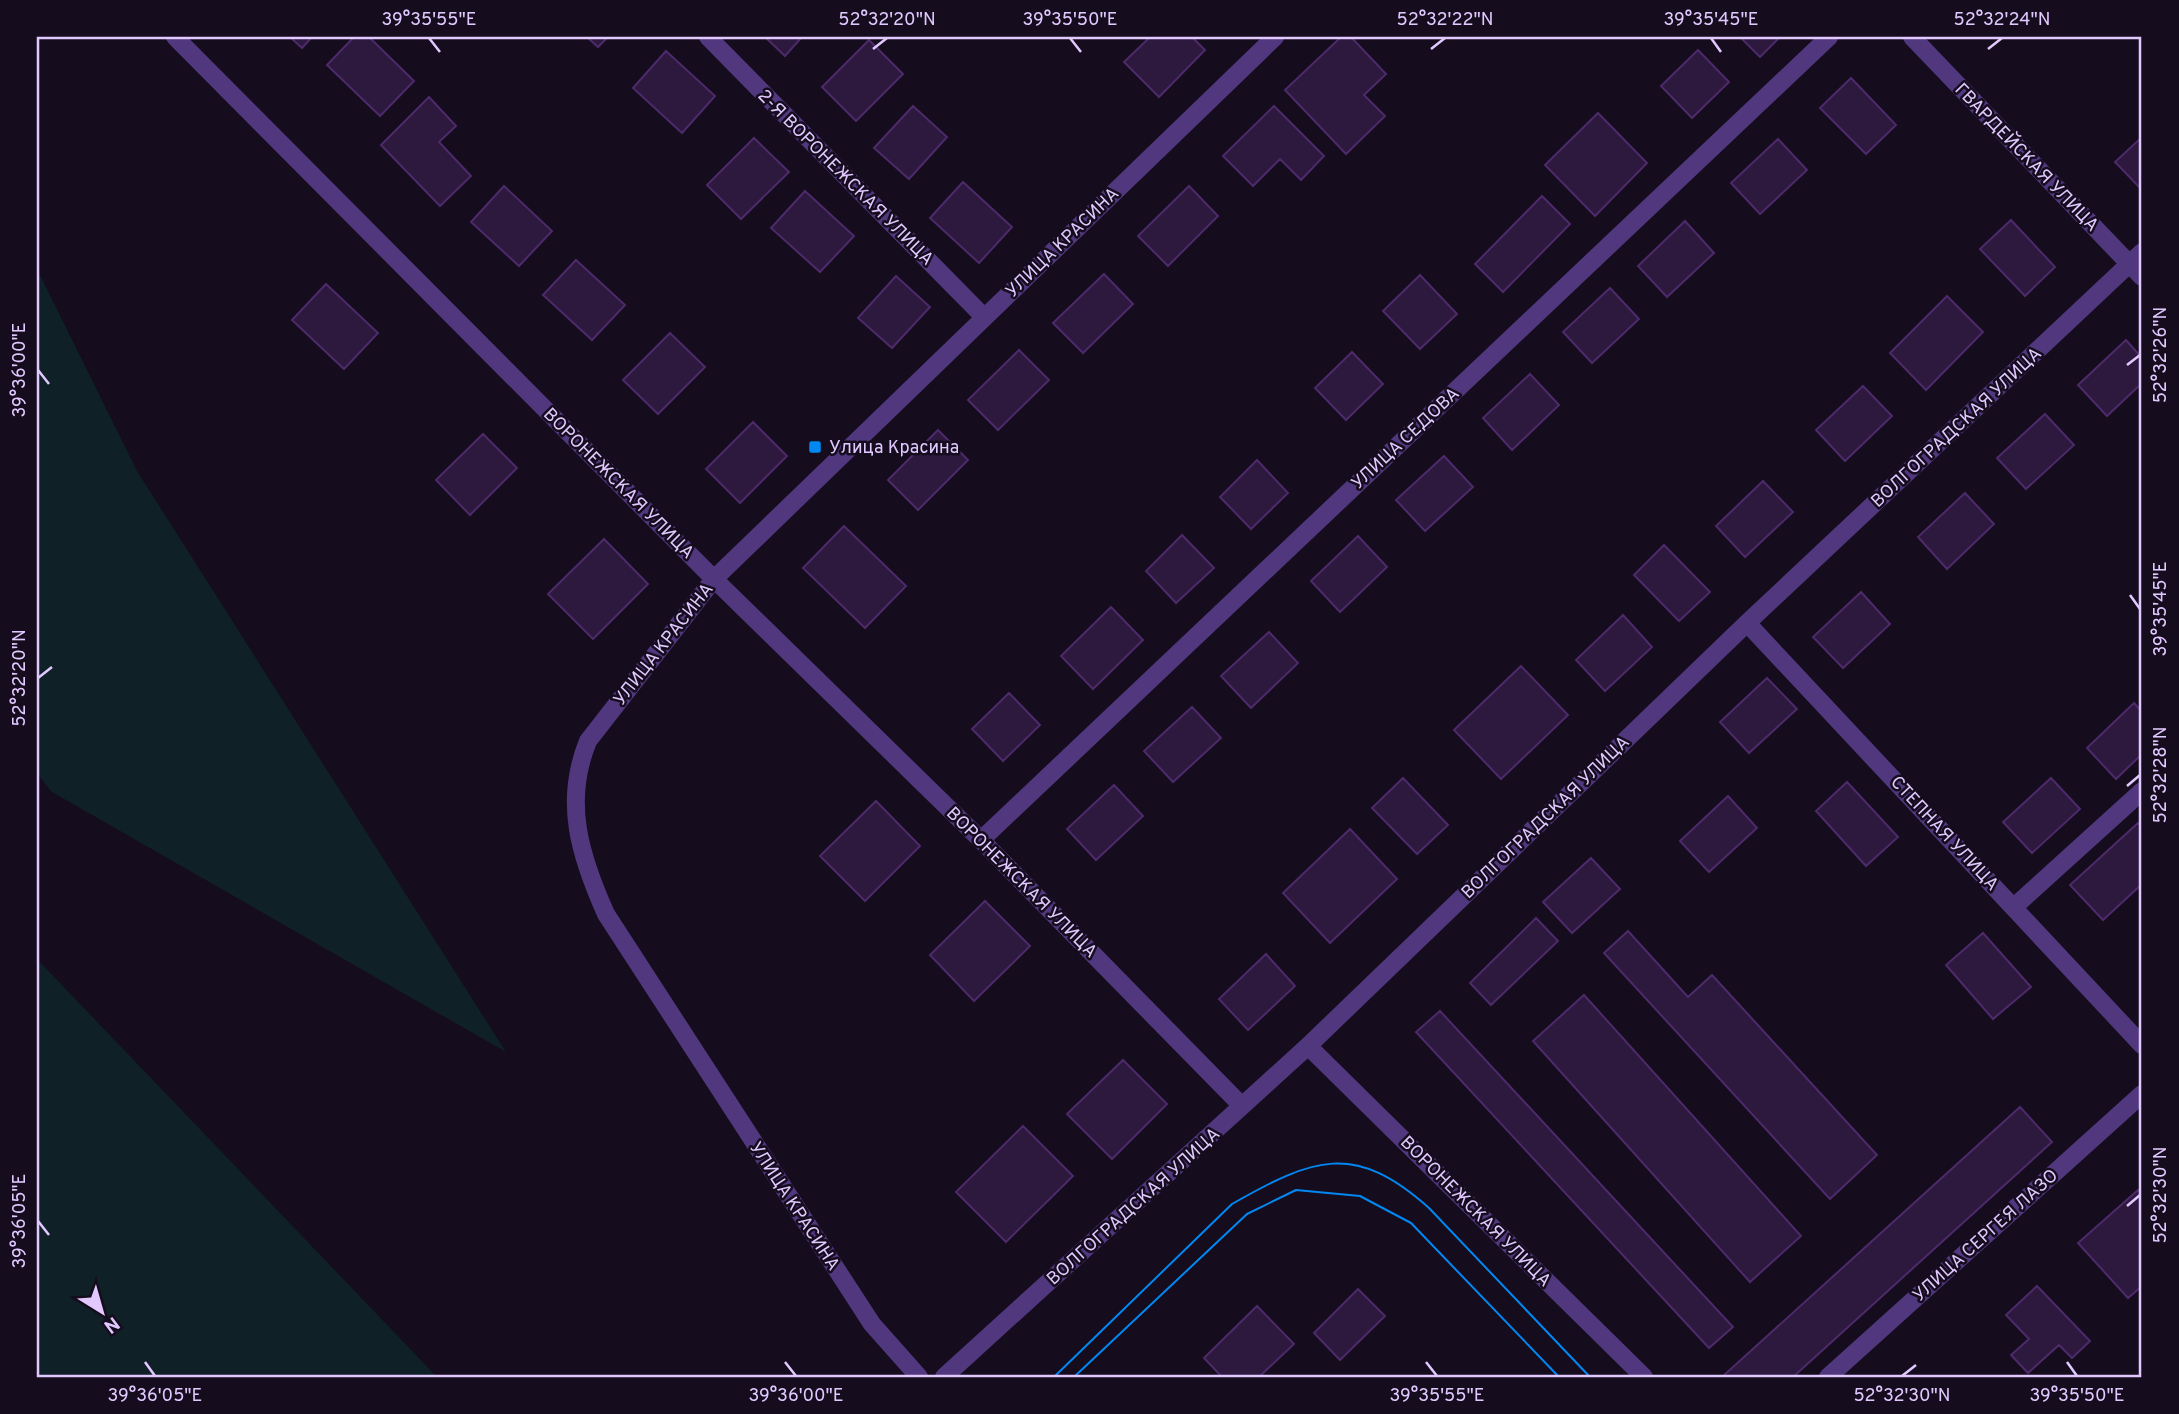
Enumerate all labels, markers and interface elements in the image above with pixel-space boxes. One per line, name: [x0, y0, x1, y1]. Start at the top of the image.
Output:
text: 39°35'55"E: [382, 9, 476, 32]
text: 52°32'20"N: [838, 9, 936, 32]
text: 39°35'50"E: [1022, 9, 1118, 32]
text: 52°32'22"N: [1397, 9, 1493, 32]
text: 39°35'45"E: [1664, 9, 1758, 32]
text: 52°32'24"N: [1954, 9, 2050, 32]
street label: ГВАРДЕЙСКАЯ УЛИЦА: [1949, 77, 2104, 237]
street label: 2-Я ВОРОНЕЖСКАЯ УЛИЦА: [752, 85, 938, 271]
street label: УЛИЦА КРАСИНА: [1001, 183, 1125, 303]
text: 52°32'26"N: [2150, 307, 2173, 403]
text: 39°36'00"E: [9, 322, 32, 418]
street label: ВОЛГОГРАДСКАЯ УЛИЦА: [1867, 343, 2047, 513]
street label: УЛИЦА СЕДОВА: [1347, 383, 1465, 495]
street label: ВОРОНЕЖСКАЯ УЛИЦА: [537, 404, 698, 565]
place label: Улица Красина: [829, 437, 959, 460]
marker: Улица Красина: [807, 439, 823, 455]
text: 39°35'45"E: [2150, 562, 2173, 656]
street label: УЛИЦА КРАСИНА: [609, 579, 719, 711]
text: 52°32'20"N: [9, 629, 32, 727]
text: 52°32'28"N: [2150, 727, 2173, 823]
street label: ВОЛГОГРАДСКАЯ УЛИЦА: [1457, 732, 1635, 905]
street label: СТЕПНАЯ УЛИЦА: [1885, 772, 2003, 896]
street label: ВОРОНЕЖСКАЯ УЛИЦА: [940, 803, 1101, 964]
street label: ВОЛГОГРАДСКАЯ УЛИЦА: [1043, 1123, 1225, 1291]
street label: ВОРОНЕЖСКАЯ УЛИЦА: [1394, 1132, 1555, 1293]
street label: УЛИЦА КРАСИНА: [743, 1138, 844, 1276]
text: 52°32'30"N: [2150, 1146, 2173, 1244]
street label: УЛИЦА СЕРГЕЯ ЛАЗО: [1909, 1165, 2063, 1307]
text: 39°36'05"E: [9, 1174, 32, 1268]
north arrow: [66, 1278, 136, 1348]
text: N: [98, 1310, 124, 1338]
text: 39°36'05"E: [108, 1385, 202, 1408]
text: 39°36'00"E: [748, 1385, 844, 1408]
text: 39°35'55"E: [1390, 1385, 1484, 1408]
text: 52°32'30"N: [1853, 1385, 1951, 1408]
text: 39°35'50"E: [2029, 1385, 2125, 1408]

